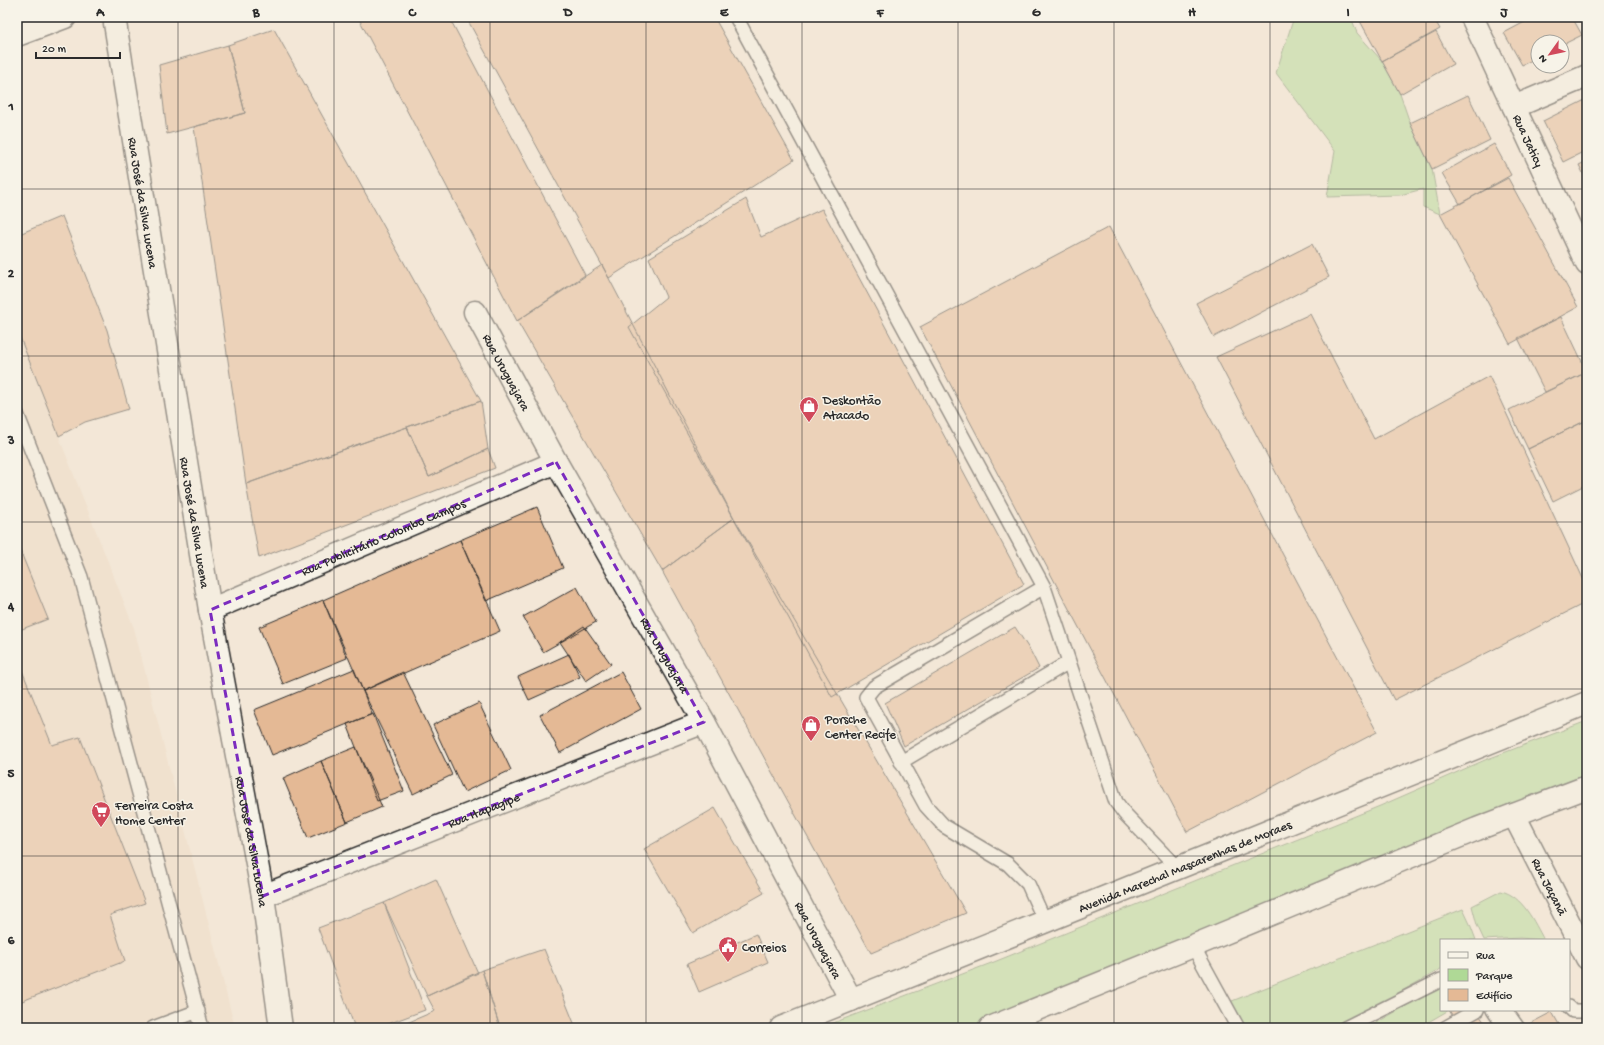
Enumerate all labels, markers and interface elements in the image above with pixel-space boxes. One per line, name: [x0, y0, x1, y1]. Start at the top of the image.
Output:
text: A: [95, 6, 105, 21]
text: B: [252, 6, 261, 21]
text: C: [407, 6, 417, 21]
text: D: [563, 6, 573, 21]
text: E: [720, 6, 729, 21]
text: F: [876, 6, 885, 21]
text: G: [1032, 6, 1041, 21]
text: H: [1188, 6, 1196, 21]
text: I: [1346, 6, 1350, 21]
text: J: [1500, 6, 1509, 21]
scale bar: [36, 34, 120, 60]
north arrow: [1530, 34, 1570, 74]
text: 20 m: [42, 43, 67, 57]
text: N: [1536, 52, 1550, 65]
text: 1: [7, 100, 14, 115]
street label: Rua Jaticy: [1508, 113, 1546, 171]
street label: Rua José da Silva Lucena: [124, 136, 160, 270]
text: 2: [8, 267, 15, 282]
street label: Rua Uruguajara: [478, 332, 532, 415]
place label: Deskontão Atacado: [822, 394, 881, 424]
shop icon: Deskontão Atacado: [798, 395, 820, 423]
text: 3: [7, 434, 15, 449]
street label: Rua José da Silva Lucena: [175, 456, 211, 590]
street label: Rua Publicitário Colombo Campos: [300, 496, 469, 580]
text: 4: [7, 600, 15, 615]
street label: Rua Uruguajara: [636, 615, 691, 697]
place label: Porsche Center Recife: [824, 713, 896, 743]
shop icon: Porsche Center Recife: [800, 714, 822, 742]
text: 5: [8, 767, 15, 782]
street label: Rua José da Silva Lucena: [231, 775, 270, 909]
street label: Rua Itapagipe: [446, 790, 523, 832]
place label: Ferreira Costa Home Center: [114, 799, 194, 829]
supermarket icon: Ferreira Costa Home Center: [90, 800, 112, 828]
street label: Avenida Marechal Mascarenhas de Moraes: [1077, 818, 1295, 917]
street label: Rua Jaçanã: [1527, 856, 1569, 919]
street label: Rua Uruguajara: [790, 900, 844, 983]
text: 6: [8, 934, 15, 949]
public building icon: Correios: [717, 935, 739, 963]
legend: [1440, 939, 1570, 1011]
place label: Correios: [742, 941, 787, 956]
text: Rua: [1476, 950, 1495, 964]
text: Parque: [1475, 970, 1513, 984]
text: Edifício: [1476, 990, 1512, 1004]

